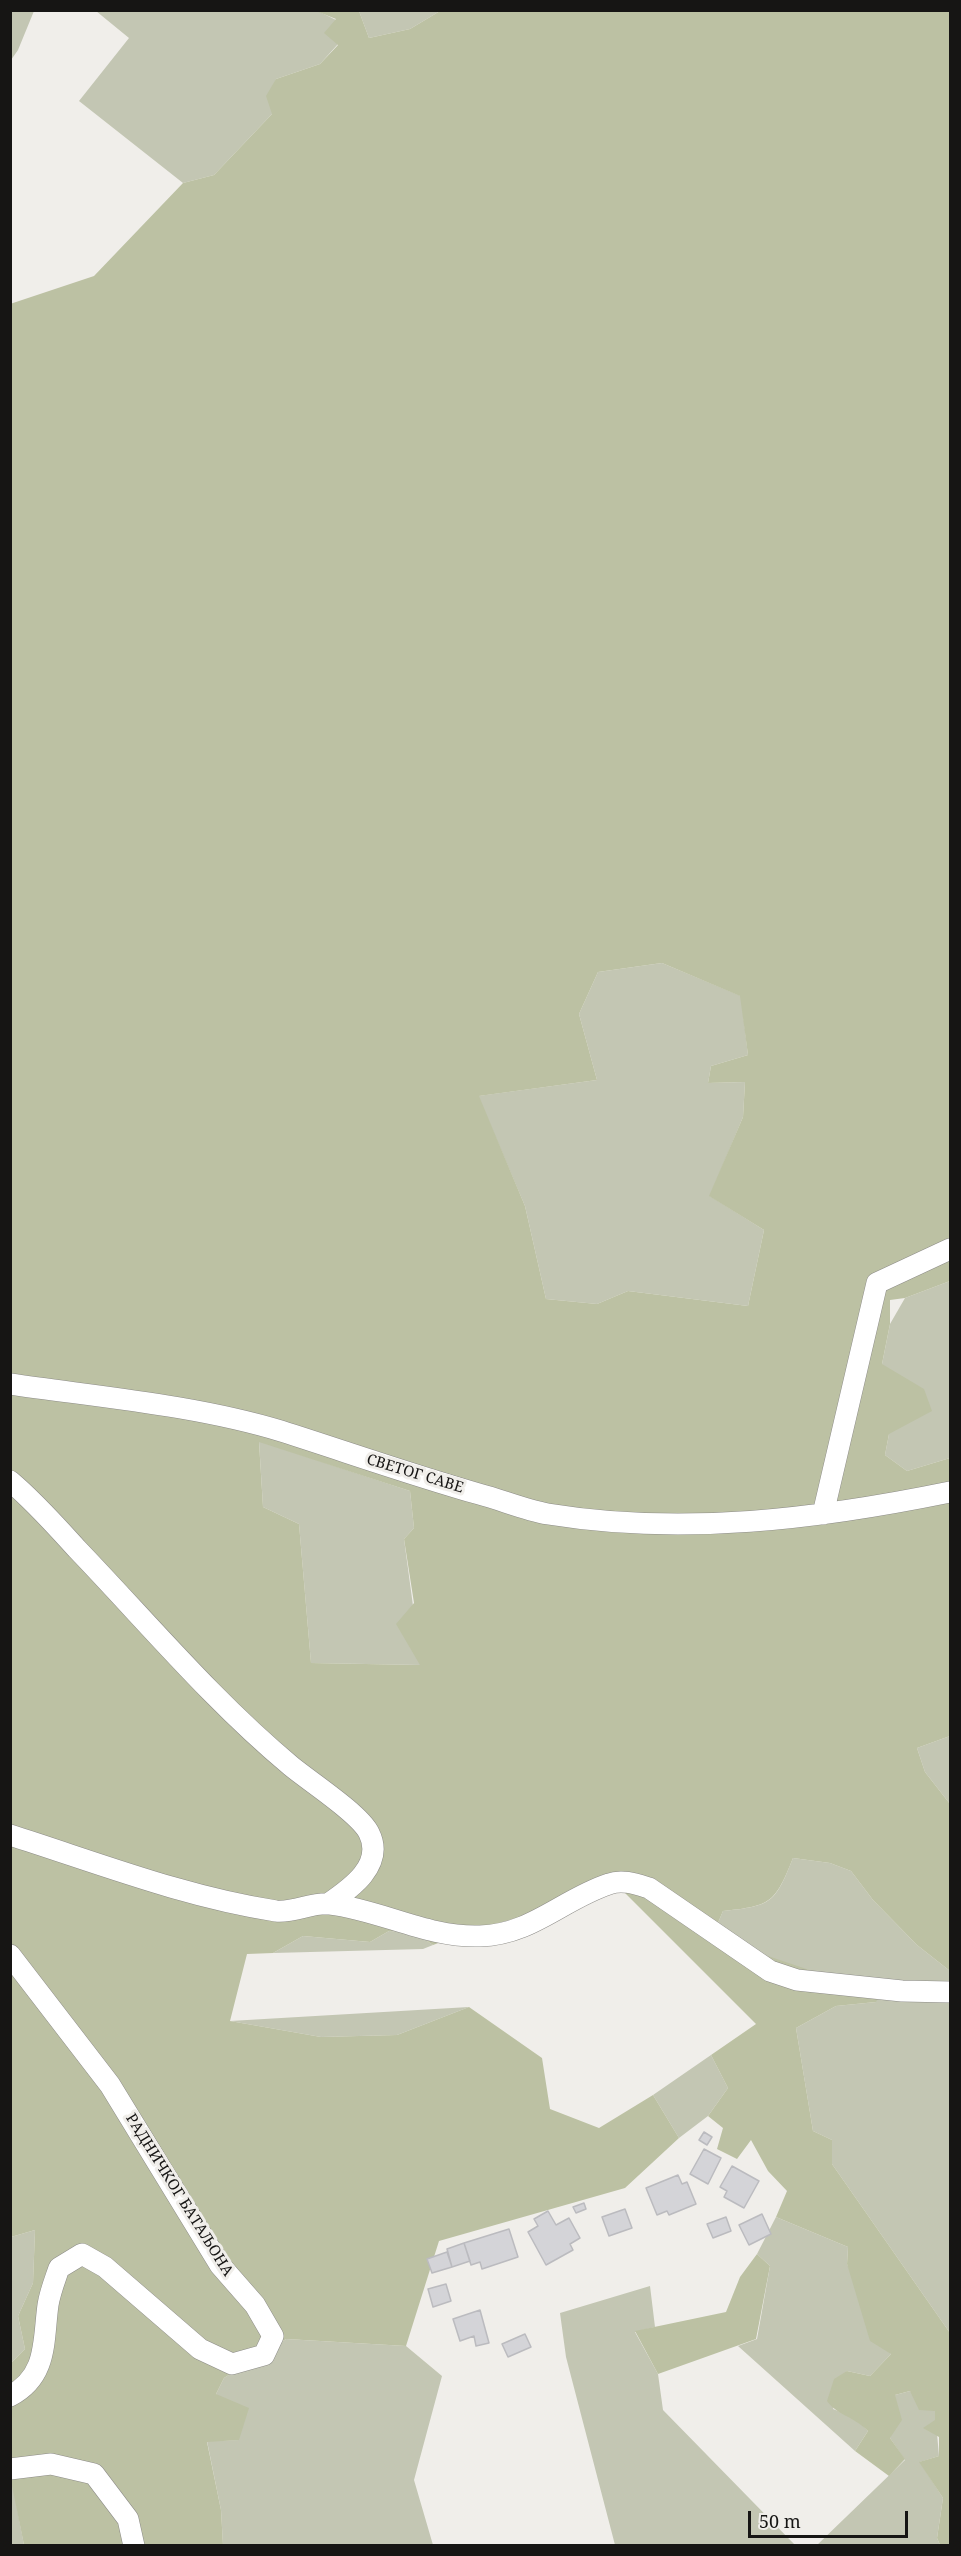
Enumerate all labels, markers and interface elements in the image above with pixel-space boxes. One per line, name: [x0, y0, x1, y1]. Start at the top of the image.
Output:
street label: СВЕТОГ САВЕ: [364, 1451, 466, 1497]
street label: РАДНИЧКОГ БАТАЉОНА: [121, 2110, 237, 2280]
scale bar: [751, 2499, 912, 2537]
text: 50 m: [759, 2509, 801, 2533]

